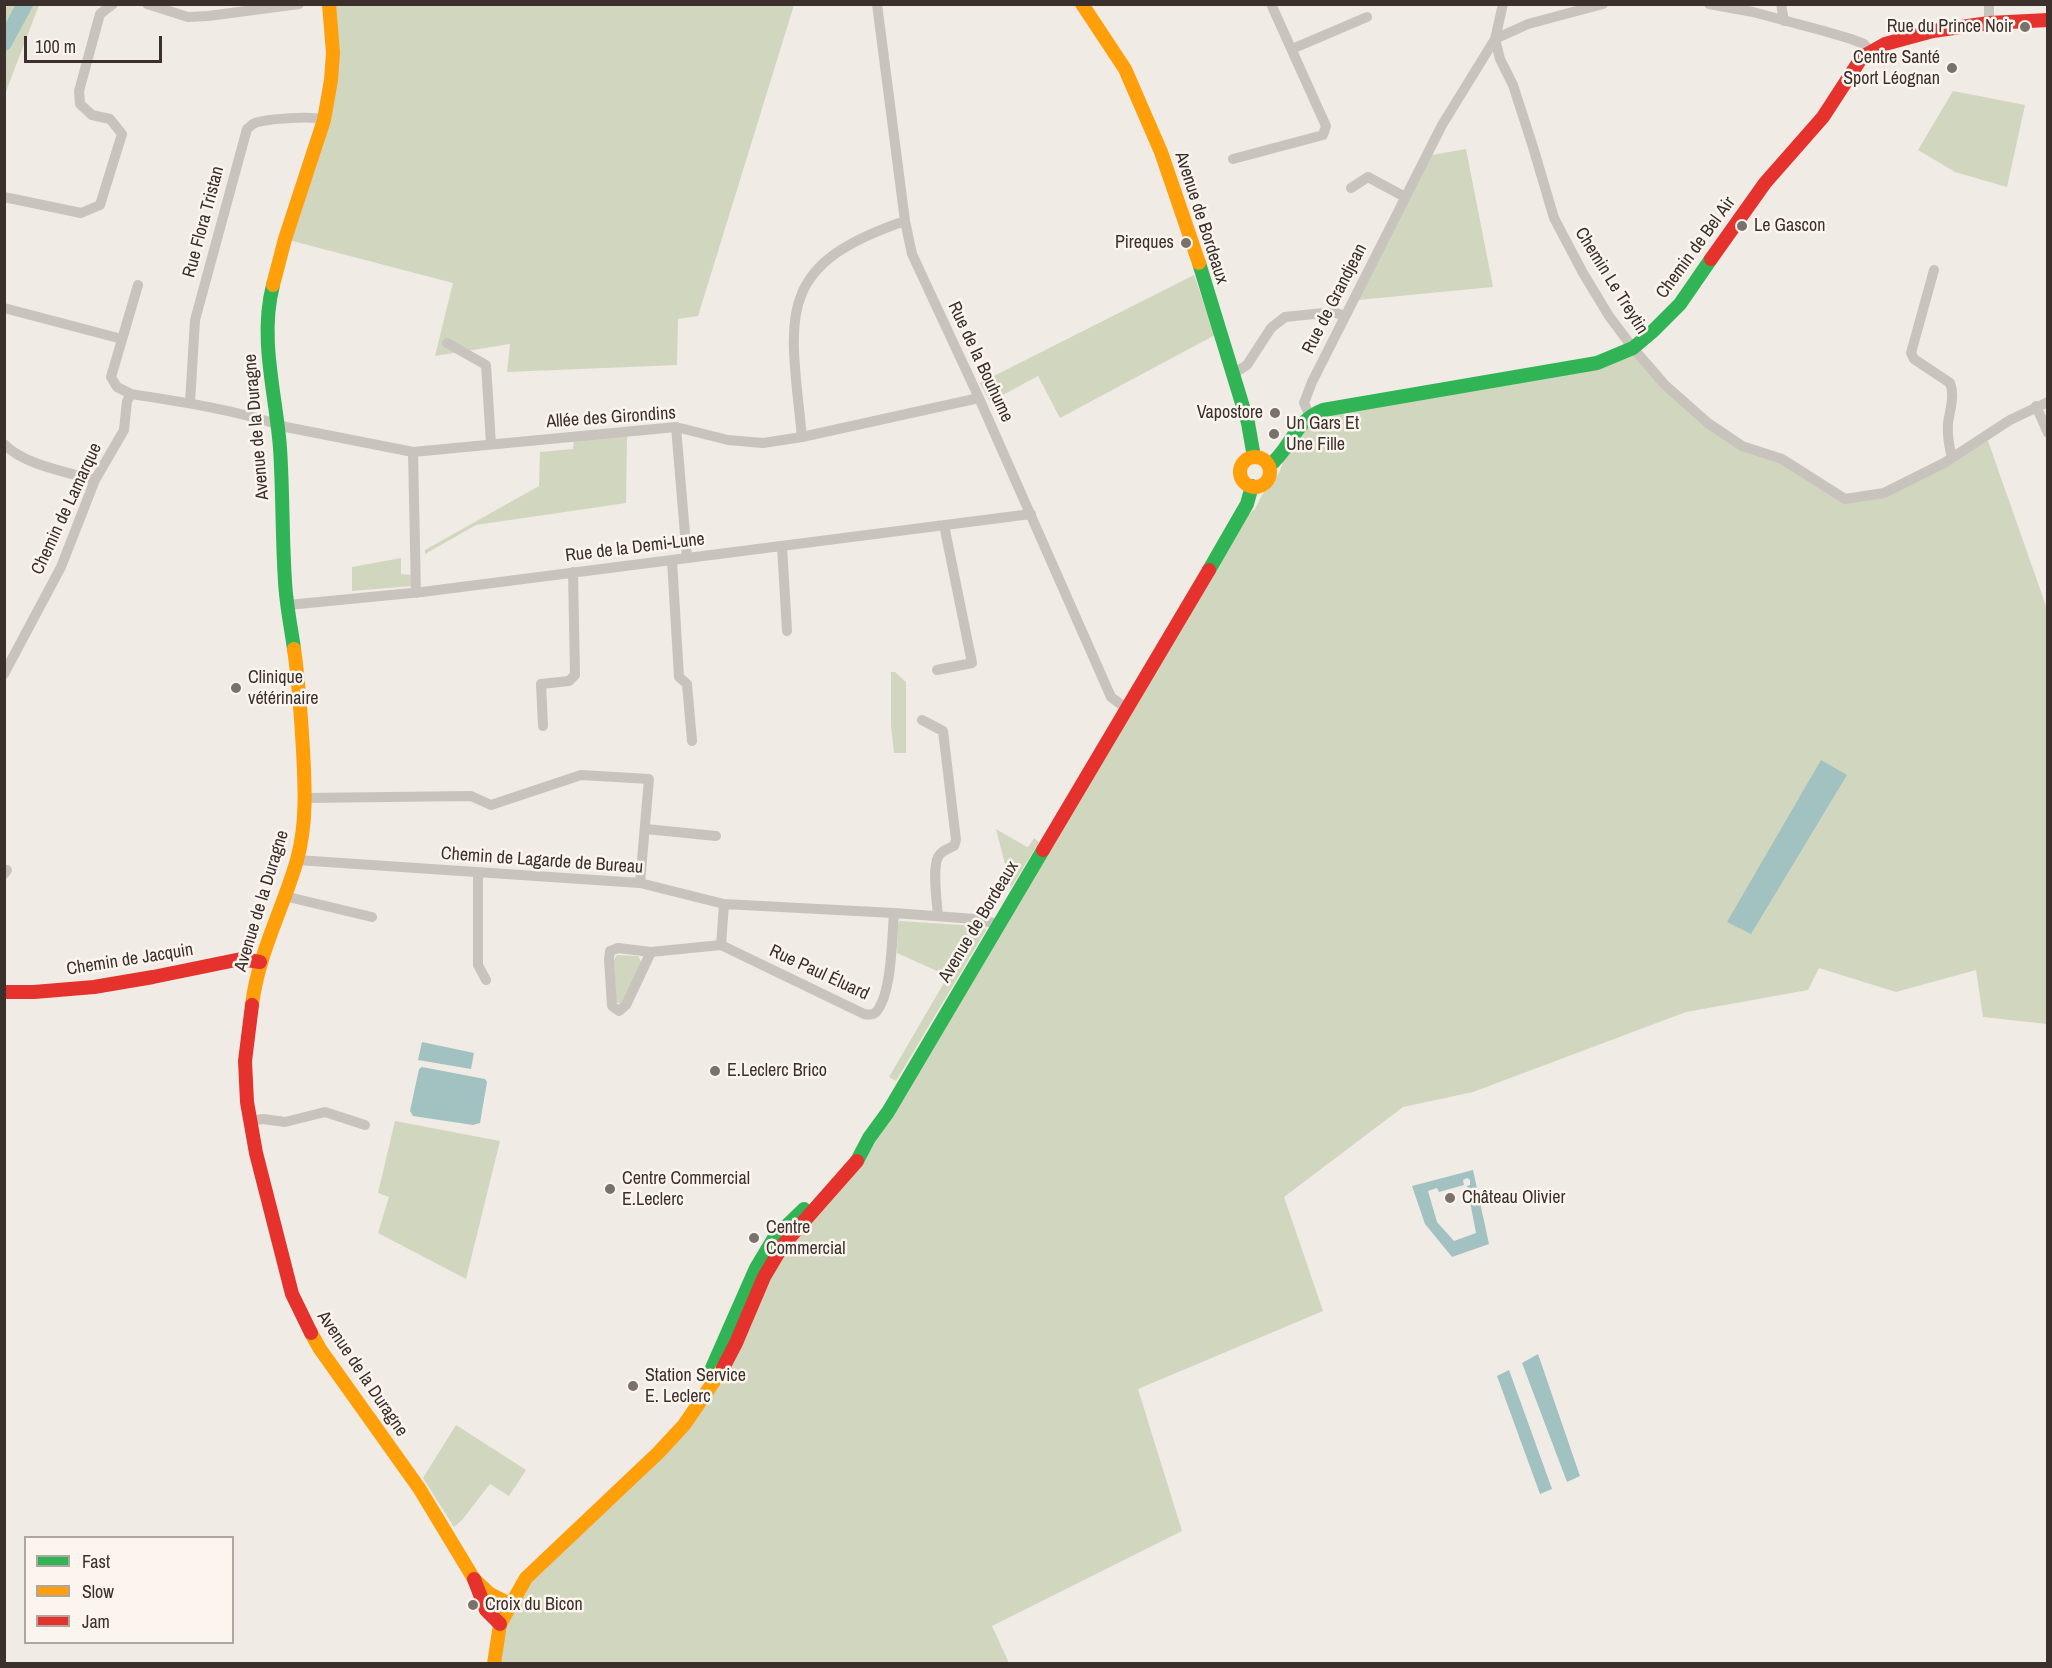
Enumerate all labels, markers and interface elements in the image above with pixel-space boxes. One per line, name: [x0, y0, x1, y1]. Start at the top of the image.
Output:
place label: Rue du Prince Noir: [1887, 16, 2013, 38]
marker: Rue du Prince Noir: [2018, 20, 2032, 34]
scale bar: [27, 24, 165, 62]
text: 100 m: [35, 34, 76, 59]
place label: Centre Santé Sport Léognan: [1843, 47, 1940, 90]
marker: Centre Santé Sport Léognan: [1945, 61, 1959, 75]
street label: Avenue de Bordeaux: [1169, 149, 1233, 287]
street label: Rue Flora Tristan: [179, 164, 229, 280]
street label: Chemin de Bel Air: [1652, 193, 1740, 303]
place label: Le Gascon: [1754, 215, 1825, 237]
marker: Le Gascon: [1735, 219, 1749, 233]
street label: Chemin Le Treytin: [1570, 224, 1652, 338]
place label: Pireques: [1115, 232, 1174, 254]
marker: Pireques: [1179, 236, 1193, 250]
street label: Rue de Grandjean: [1298, 240, 1372, 358]
street label: Rue de la Bouhume: [943, 298, 1017, 426]
street label: Avenue de la Duragne: [240, 353, 274, 501]
place label: Vapostore: [1197, 402, 1263, 424]
street label: Allée des Girondins: [546, 403, 676, 433]
marker: Vapostore: [1268, 406, 1282, 420]
place label: Un Gars Et Une Fille: [1286, 413, 1359, 456]
marker: Un Gars Et Une Fille: [1267, 427, 1281, 441]
street label: Chemin de Lamarque: [27, 440, 107, 578]
street label: Rue de la Demi-Lune: [564, 529, 706, 567]
place label: Clinique vétérinaire: [248, 667, 319, 710]
marker: Clinique vétérinaire: [229, 681, 243, 695]
street label: Avenue de la Duragne: [230, 828, 294, 974]
street label: Chemin de Lagarde de Bureau: [440, 843, 644, 879]
street label: Avenue de Bordeaux: [934, 857, 1024, 987]
street label: Chemin de Jacquin: [65, 939, 195, 981]
street label: Rue Paul Éluard: [766, 941, 872, 1005]
place label: E.Leclerc Brico: [727, 1060, 827, 1082]
marker: E.Leclerc Brico: [708, 1064, 722, 1078]
place label: Centre Commercial E.Leclerc: [622, 1168, 750, 1210]
marker: Centre Commercial E.Leclerc: [603, 1182, 617, 1196]
place label: Château Olivier: [1462, 1187, 1565, 1209]
marker: Château Olivier: [1443, 1191, 1457, 1205]
place label: Centre Commercial: [766, 1217, 846, 1260]
marker: Centre Commercial: [747, 1231, 761, 1245]
street label: Avenue de la Duragne: [312, 1307, 412, 1441]
place label: Station Service E. Leclerc: [645, 1365, 746, 1408]
marker: Station Service E. Leclerc: [626, 1379, 640, 1393]
legend: [24, 1536, 234, 1644]
text: Fast: [82, 1549, 110, 1574]
text: Slow: [82, 1579, 114, 1604]
place label: Croix du Bicon: [485, 1594, 583, 1616]
marker: Croix du Bicon: [466, 1598, 480, 1612]
text: Jam: [82, 1609, 110, 1634]

